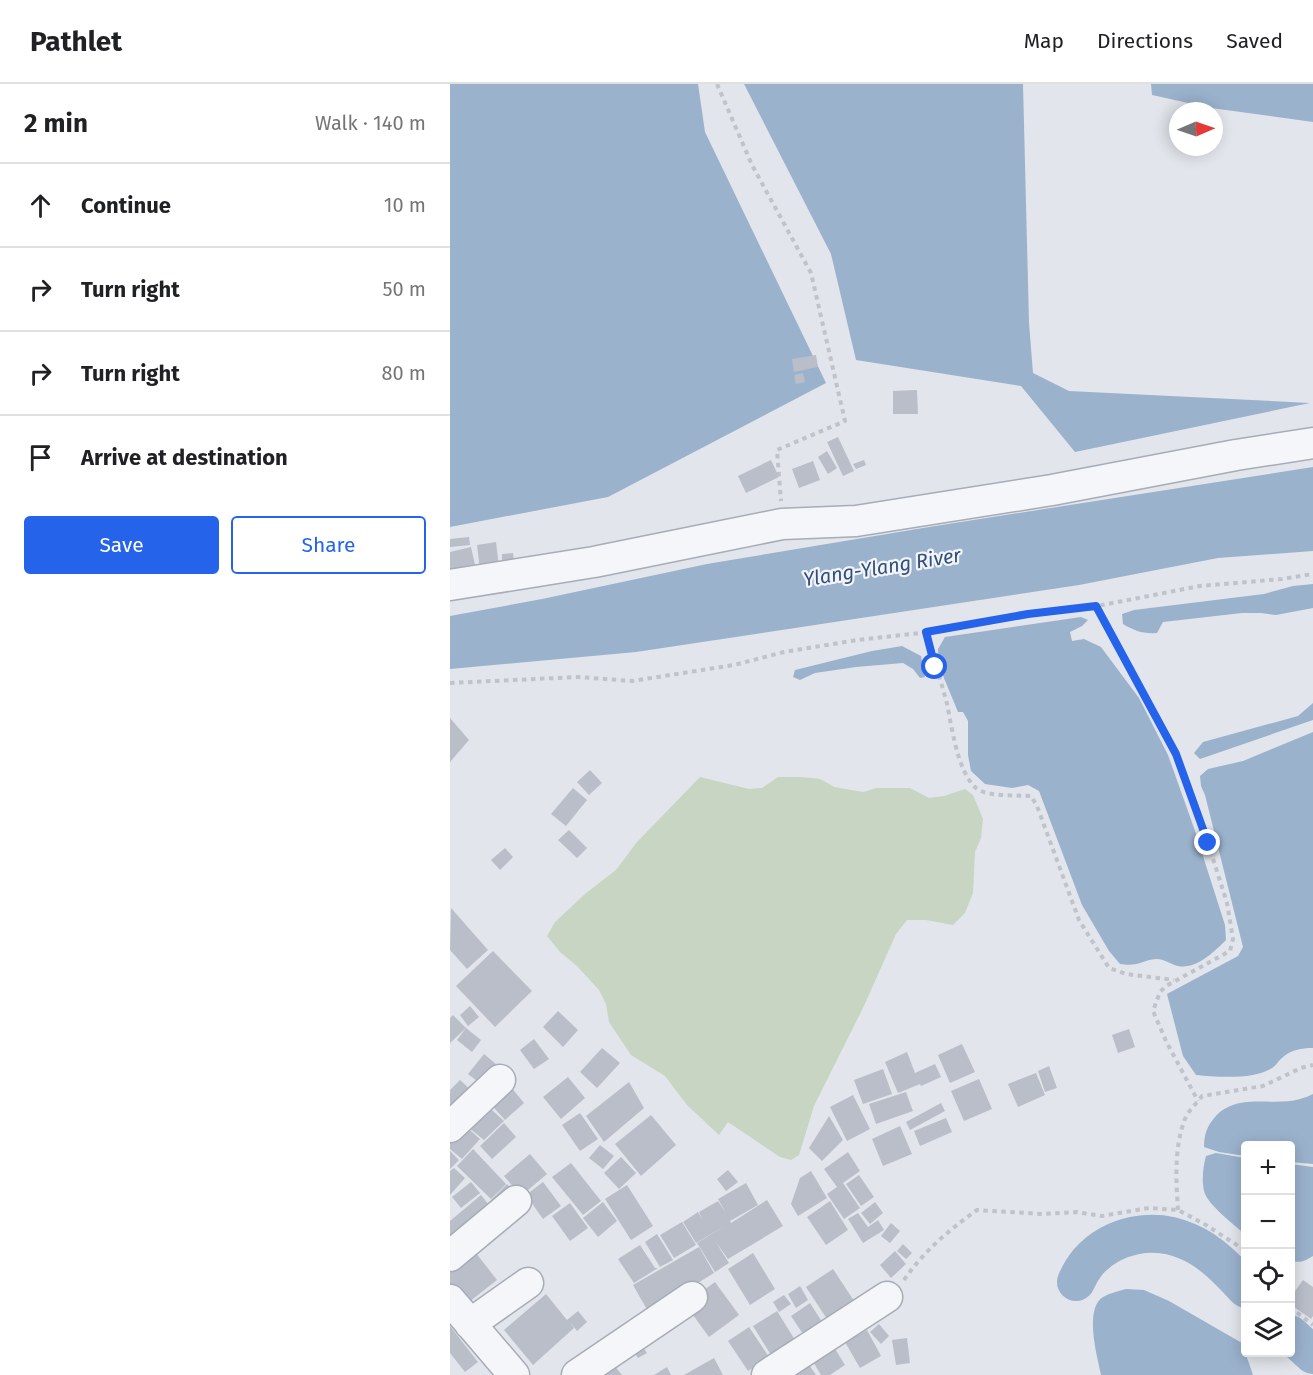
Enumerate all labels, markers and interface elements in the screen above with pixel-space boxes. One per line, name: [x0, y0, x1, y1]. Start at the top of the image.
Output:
text: Pathlet: [30, 25, 122, 58]
text: Map: [1024, 28, 1064, 54]
text: Directions: [1097, 28, 1193, 54]
text: Saved: [1226, 28, 1283, 54]
north arrow: [1169, 102, 1223, 156]
text: 2 min: [24, 108, 88, 139]
text: Walk · 140 m: [315, 111, 426, 135]
icon: ahead: [24, 189, 57, 222]
text: Continue: [81, 192, 171, 219]
text: 10 m: [384, 193, 426, 217]
icon: right: [24, 273, 57, 306]
text: Turn right: [81, 276, 180, 303]
text: 50 m: [382, 277, 426, 301]
icon: right: [24, 357, 57, 390]
text: Turn right: [81, 360, 180, 387]
text: 80 m: [381, 361, 426, 385]
icon: arrive: [24, 441, 57, 474]
text: Arrive at destination: [81, 444, 288, 471]
button: Save: [24, 516, 219, 574]
button: Share: [231, 516, 426, 574]
water label: Ylang-Ylang River: [802, 542, 964, 591]
route start: [921, 653, 947, 679]
route end: [1194, 829, 1220, 855]
map controls: [1241, 1141, 1295, 1357]
button: +: [1241, 1141, 1295, 1195]
button: −: [1241, 1195, 1295, 1249]
button: locate: [1241, 1249, 1295, 1303]
button: layers: [1241, 1303, 1295, 1357]

